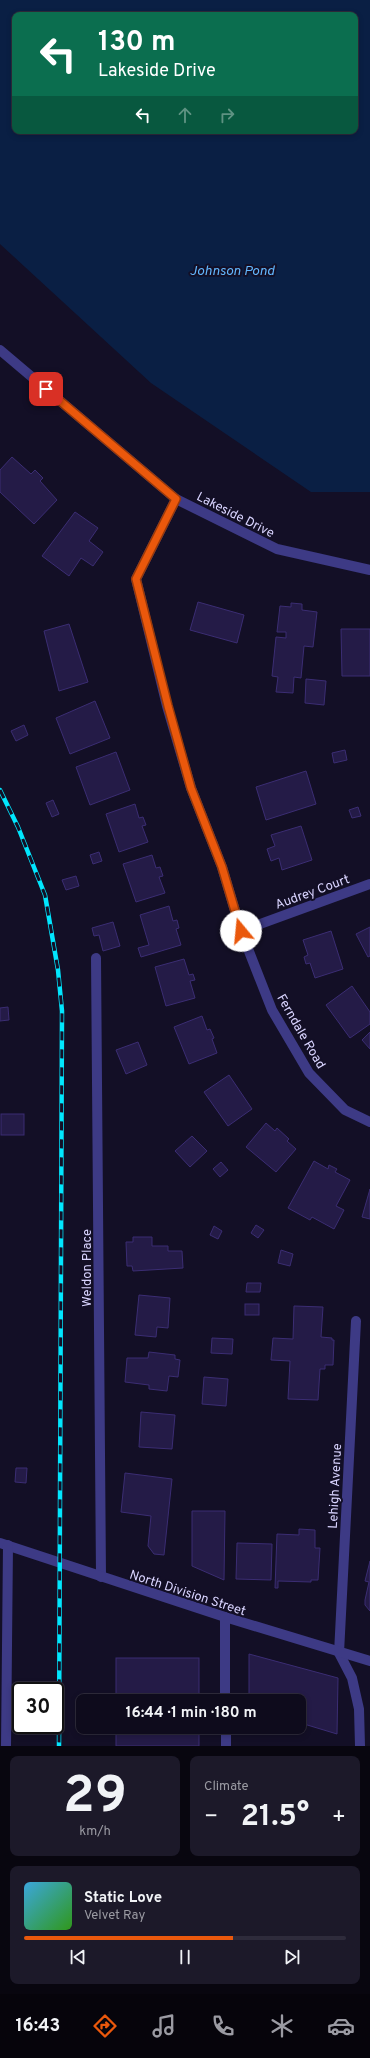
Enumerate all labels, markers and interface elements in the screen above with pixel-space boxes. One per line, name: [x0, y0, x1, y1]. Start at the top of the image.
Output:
text: 130 m: [98, 25, 176, 61]
icon: left: [32, 28, 84, 80]
text: Lakeside Drive: [98, 60, 216, 83]
icon: left: [132, 104, 154, 126]
icon: ahead: [174, 104, 196, 126]
icon: right: [216, 104, 238, 126]
water label: Johnson Pond: [190, 263, 276, 280]
pin: [29, 372, 63, 406]
icon: arrive: [35, 378, 57, 400]
street label: Lakeside Drive: [194, 489, 277, 542]
street label: Audrey Court: [273, 872, 352, 914]
position arrow: [220, 910, 262, 952]
street label: Ferndale Road: [272, 992, 328, 1072]
street label: Weldon Place: [80, 1229, 96, 1307]
street label: Lehigh Avenue: [326, 1443, 346, 1529]
street label: North Division Street: [127, 1568, 248, 1620]
speed limit sign: 30: [12, 1682, 64, 1734]
text: 16:44 · 1 min · 180 m: [125, 1704, 257, 1723]
text: 29: [63, 1765, 127, 1831]
text: Climate: [204, 1779, 249, 1795]
text: 21.5°: [241, 1799, 309, 1836]
text: −: [204, 1804, 218, 1831]
text: +: [332, 1804, 346, 1831]
text: km/h: [79, 1824, 111, 1840]
text: Static Love: [84, 1889, 162, 1908]
text: Velvet Ray: [84, 1908, 145, 1924]
icon: previous: [67, 1946, 89, 1968]
icon: pause: [174, 1946, 196, 1968]
icon: next: [281, 1946, 303, 1968]
icon: directions: [91, 2012, 119, 2040]
icon: music: [150, 2012, 178, 2040]
icon: phone: [209, 2012, 237, 2040]
icon: climate: [268, 2012, 296, 2040]
icon: car: [327, 2012, 355, 2040]
text: 16:43: [15, 2015, 60, 2038]

